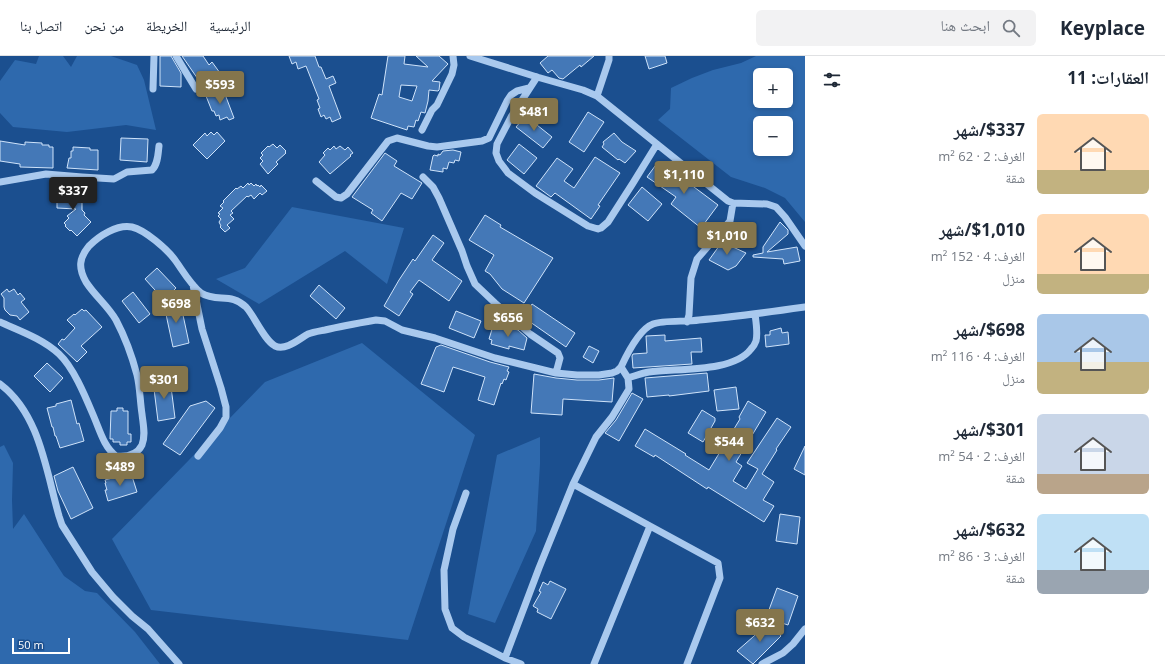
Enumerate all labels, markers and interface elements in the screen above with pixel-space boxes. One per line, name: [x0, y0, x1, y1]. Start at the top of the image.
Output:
search box: [756, 10, 1036, 46]
text: ابحث هنا: [940, 15, 990, 35]
text: Keyplace: [1060, 15, 1145, 41]
text: اتصل بنا: [20, 16, 62, 35]
text: من نحن: [84, 16, 124, 35]
text: الخريطة: [146, 16, 187, 35]
text: الرئيسية: [209, 16, 251, 35]
icon: search: [1000, 17, 1022, 39]
text: العقارات: 11: [1067, 66, 1149, 89]
map controls: [753, 68, 793, 156]
button: +: [753, 68, 793, 108]
icon: filters: [821, 69, 843, 91]
pin: $593: [196, 71, 244, 105]
text: $593: [205, 75, 235, 93]
pin: $481: [510, 98, 558, 132]
text: $481: [519, 102, 549, 120]
button: −: [753, 116, 793, 156]
text: $337/شهر: [954, 118, 1025, 141]
icon: home: [1069, 130, 1117, 178]
text: الغرف: 2 · 62 m²: [938, 147, 1025, 165]
pin: $1,110: [651, 161, 717, 195]
text: $1,110: [664, 165, 704, 183]
text: شقة: [1006, 169, 1025, 187]
pin: $337: [49, 177, 97, 211]
text: $337: [58, 181, 88, 199]
text: $1,010/شهر: [939, 218, 1025, 241]
pin: $1,010: [694, 222, 760, 256]
text: $1,010: [707, 226, 747, 244]
icon: home: [1069, 230, 1117, 278]
text: الغرف: 4 · 152 m²: [931, 247, 1025, 265]
text: منزل: [1002, 269, 1025, 287]
pin: $698: [152, 290, 200, 324]
text: $698: [161, 294, 191, 312]
pin: $656: [484, 304, 532, 338]
text: $656: [493, 308, 523, 326]
text: $698/شهر: [954, 318, 1025, 341]
icon: home: [1069, 330, 1117, 378]
text: الغرف: 4 · 116 m²: [931, 347, 1025, 365]
pin: $301: [140, 366, 188, 400]
text: منزل: [1002, 369, 1025, 387]
text: $301: [149, 370, 179, 388]
text: $301/شهر: [954, 418, 1025, 441]
pin: $544: [705, 428, 753, 462]
icon: home: [1069, 430, 1117, 478]
text: $544: [714, 432, 744, 450]
text: الغرف: 2 · 54 m²: [938, 447, 1025, 465]
pin: $489: [96, 453, 144, 487]
text: $489: [105, 457, 135, 475]
text: شقة: [1006, 469, 1025, 487]
text: $632/شهر: [954, 518, 1025, 541]
icon: home: [1069, 530, 1117, 578]
text: الغرف: 3 · 86 m²: [938, 547, 1025, 565]
text: شقة: [1006, 569, 1025, 587]
pin: $632: [736, 609, 784, 643]
text: $632: [745, 613, 775, 631]
scale bar: [12, 636, 70, 655]
text: 50 m: [18, 637, 44, 652]

